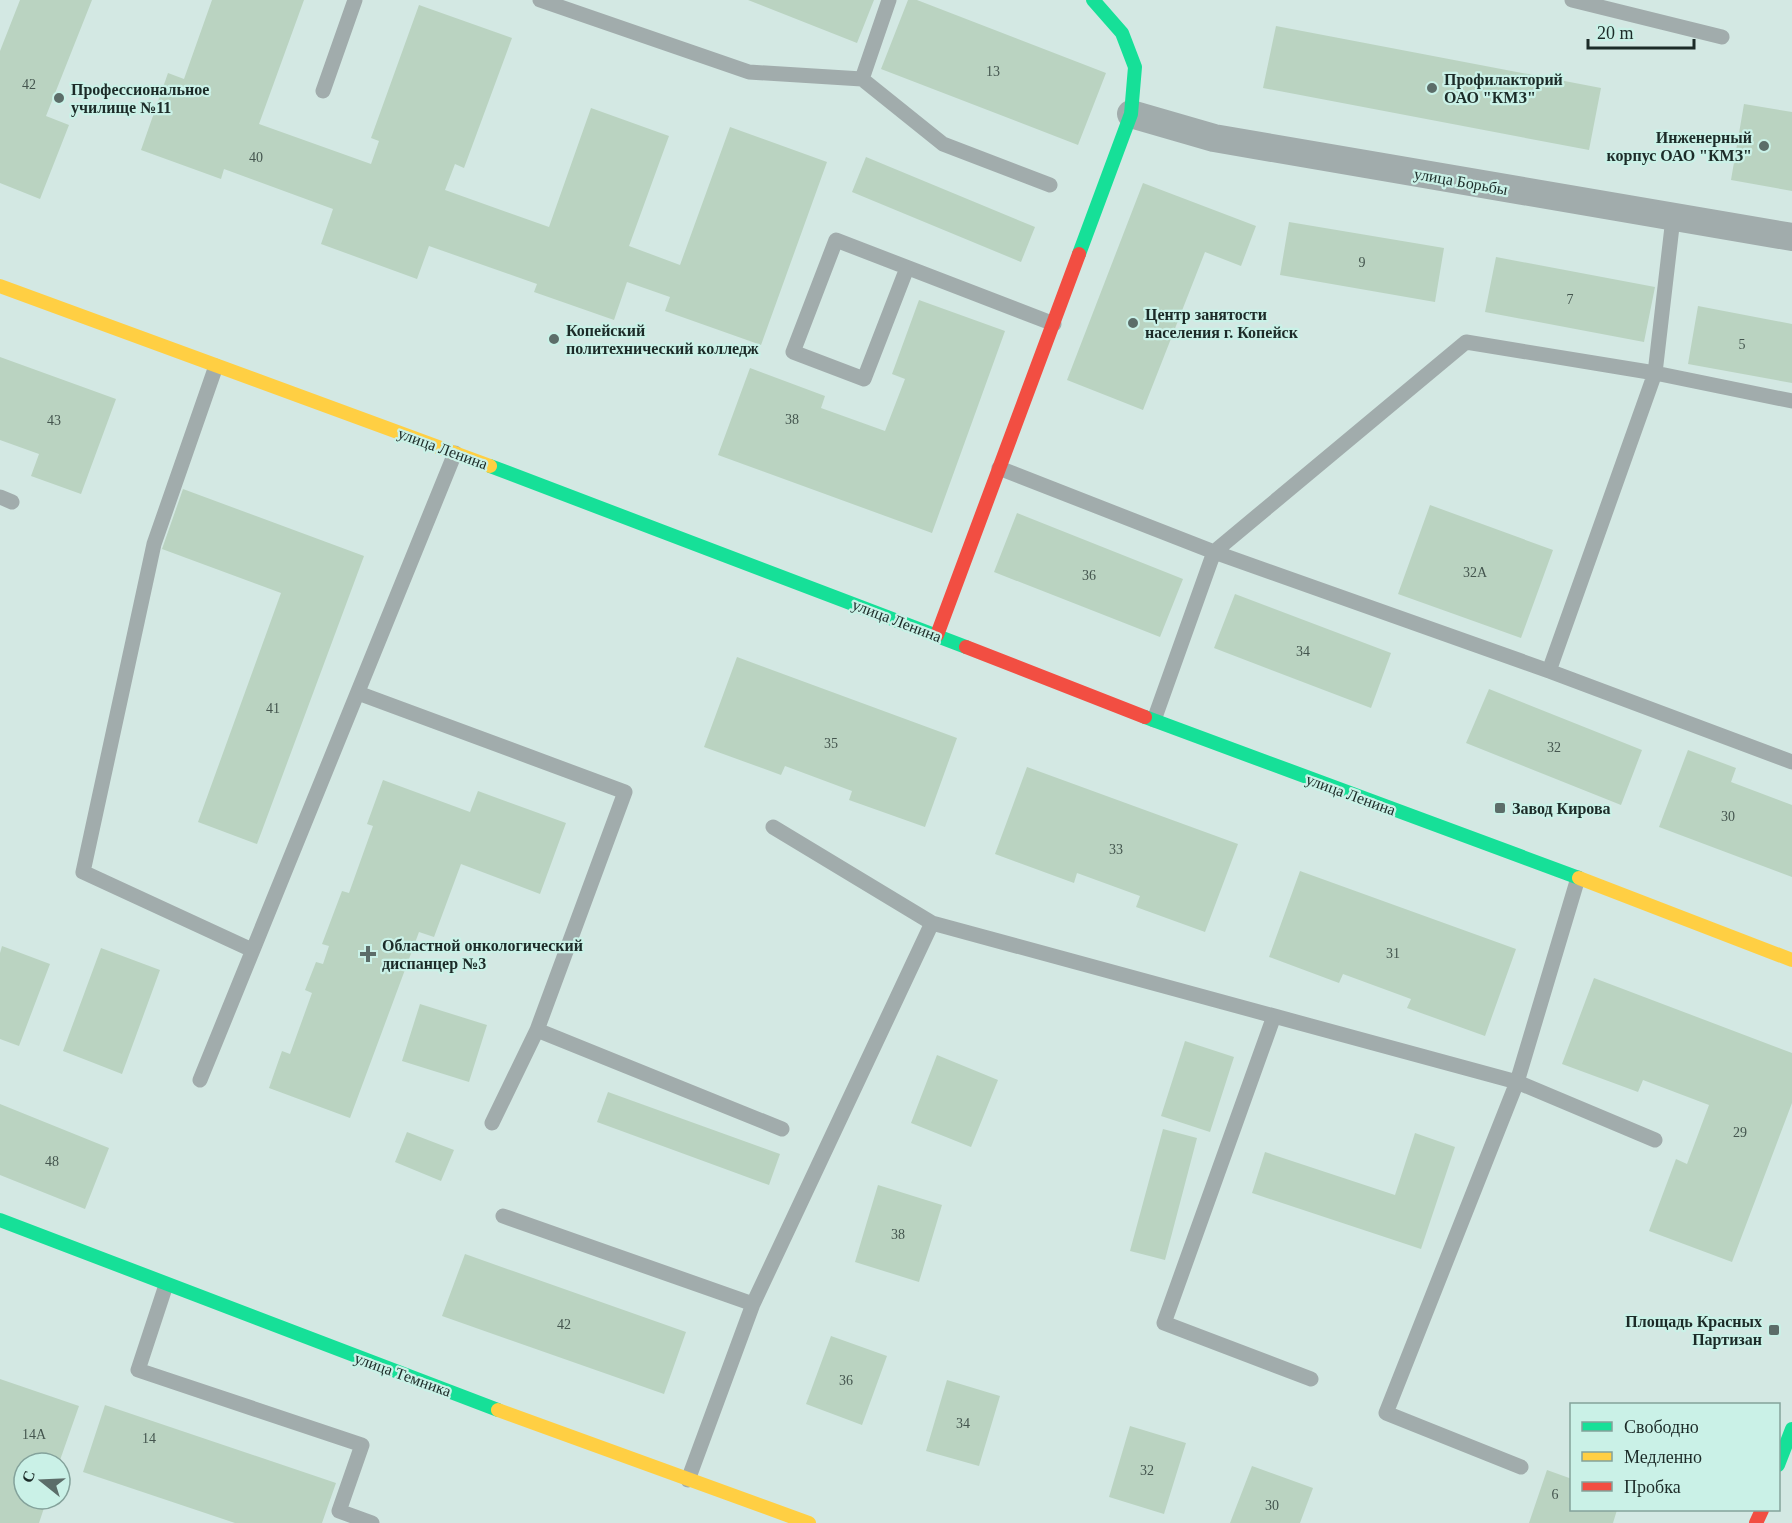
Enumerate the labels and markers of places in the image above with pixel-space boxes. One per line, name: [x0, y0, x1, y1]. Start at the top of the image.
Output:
place label: Профилакторий ОАО "КМЗ": [1444, 71, 1563, 106]
place label: Профессиональное училище №11: [71, 81, 209, 117]
marker: Профилакторий ОАО "КМЗ": [1425, 81, 1439, 95]
marker: Профессиональное училище №11: [52, 91, 66, 105]
place label: Инженерный корпус ОАО "КМЗ": [1607, 129, 1752, 165]
marker: Инженерный корпус ОАО "КМЗ": [1757, 139, 1771, 153]
place label: Центр занятости населения г. Копейск: [1145, 306, 1299, 341]
marker: Центр занятости населения г. Копейск: [1126, 316, 1140, 330]
place label: Копейский политехнический колледж: [566, 322, 759, 357]
marker: Копейский политехнический колледж: [547, 332, 561, 346]
place label: Завод Кирова: [1512, 800, 1611, 818]
marker: Завод Кирова: [1493, 801, 1507, 815]
place label: Областной онкологический диспанцер №3: [382, 937, 583, 973]
marker: Областной онкологический диспанцер №3: [359, 945, 377, 963]
place label: Площадь Красных Партизан: [1625, 1313, 1762, 1349]
marker: Площадь Красных Партизан: [1767, 1323, 1781, 1337]

